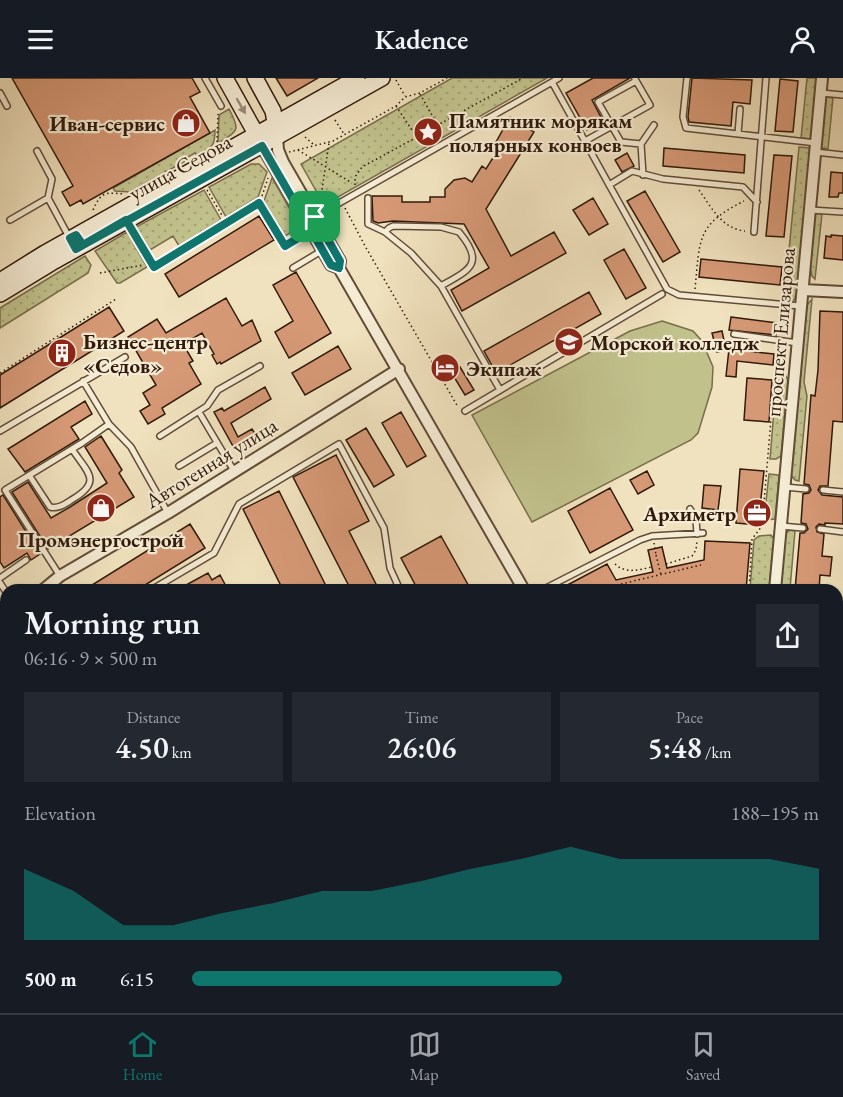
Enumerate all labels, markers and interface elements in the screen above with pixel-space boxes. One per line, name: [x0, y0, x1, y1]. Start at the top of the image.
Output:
text: Kadence: [375, 22, 468, 57]
icon: menu: [24, 23, 57, 56]
icon: person: [786, 23, 819, 56]
one-way arrow: [236, 97, 246, 114]
shop icon: Иван-сервис: [170, 107, 202, 139]
place label: Памятник морякам полярных конвоев: [449, 107, 632, 158]
place label: Иван-сервис: [50, 110, 165, 137]
place icon: Памятник морякам полярных конвоев: [412, 116, 444, 148]
street label: улица Седова: [124, 127, 237, 206]
pin: [289, 191, 340, 242]
icon: arrive: [298, 200, 331, 233]
street label: проспект Елизарова: [759, 246, 801, 418]
school or university icon: Морской колледж: [553, 326, 585, 358]
place label: Бизнес-центр «Седов»: [83, 328, 208, 379]
place label: Морской колледж: [590, 329, 759, 356]
building icon: Бизнес-центр «Седов»: [46, 337, 78, 369]
hotel icon: Экипаж: [429, 352, 461, 384]
place label: Экипаж: [466, 355, 542, 382]
street label: Автогенная улица: [139, 411, 283, 515]
shop icon: Промэнергострой: [85, 492, 117, 524]
office icon: Архиметр: [741, 497, 773, 529]
place label: Архиметр: [642, 500, 736, 527]
place label: Промэнергострой: [18, 526, 184, 553]
text: Morning run: [24, 601, 201, 644]
button: share: [756, 604, 819, 667]
text: 06:16 · 9 × 500 m: [24, 645, 157, 671]
text: Distance: [127, 707, 180, 728]
text: Time: [405, 707, 438, 728]
text: Pace: [676, 707, 703, 728]
text: 4.50: [115, 728, 169, 767]
text: 26:06: [387, 728, 456, 767]
text: 5:48: [648, 728, 702, 767]
text: km: [169, 742, 192, 763]
text: /km: [702, 742, 731, 763]
text: Elevation: [24, 800, 96, 826]
text: 188–195 m: [731, 800, 819, 826]
text: 500 m: [24, 966, 77, 992]
text: 6:15: [120, 966, 154, 992]
tab: Home: [123, 1028, 162, 1085]
tab: Map: [408, 1028, 441, 1085]
tab: Saved: [686, 1028, 720, 1085]

